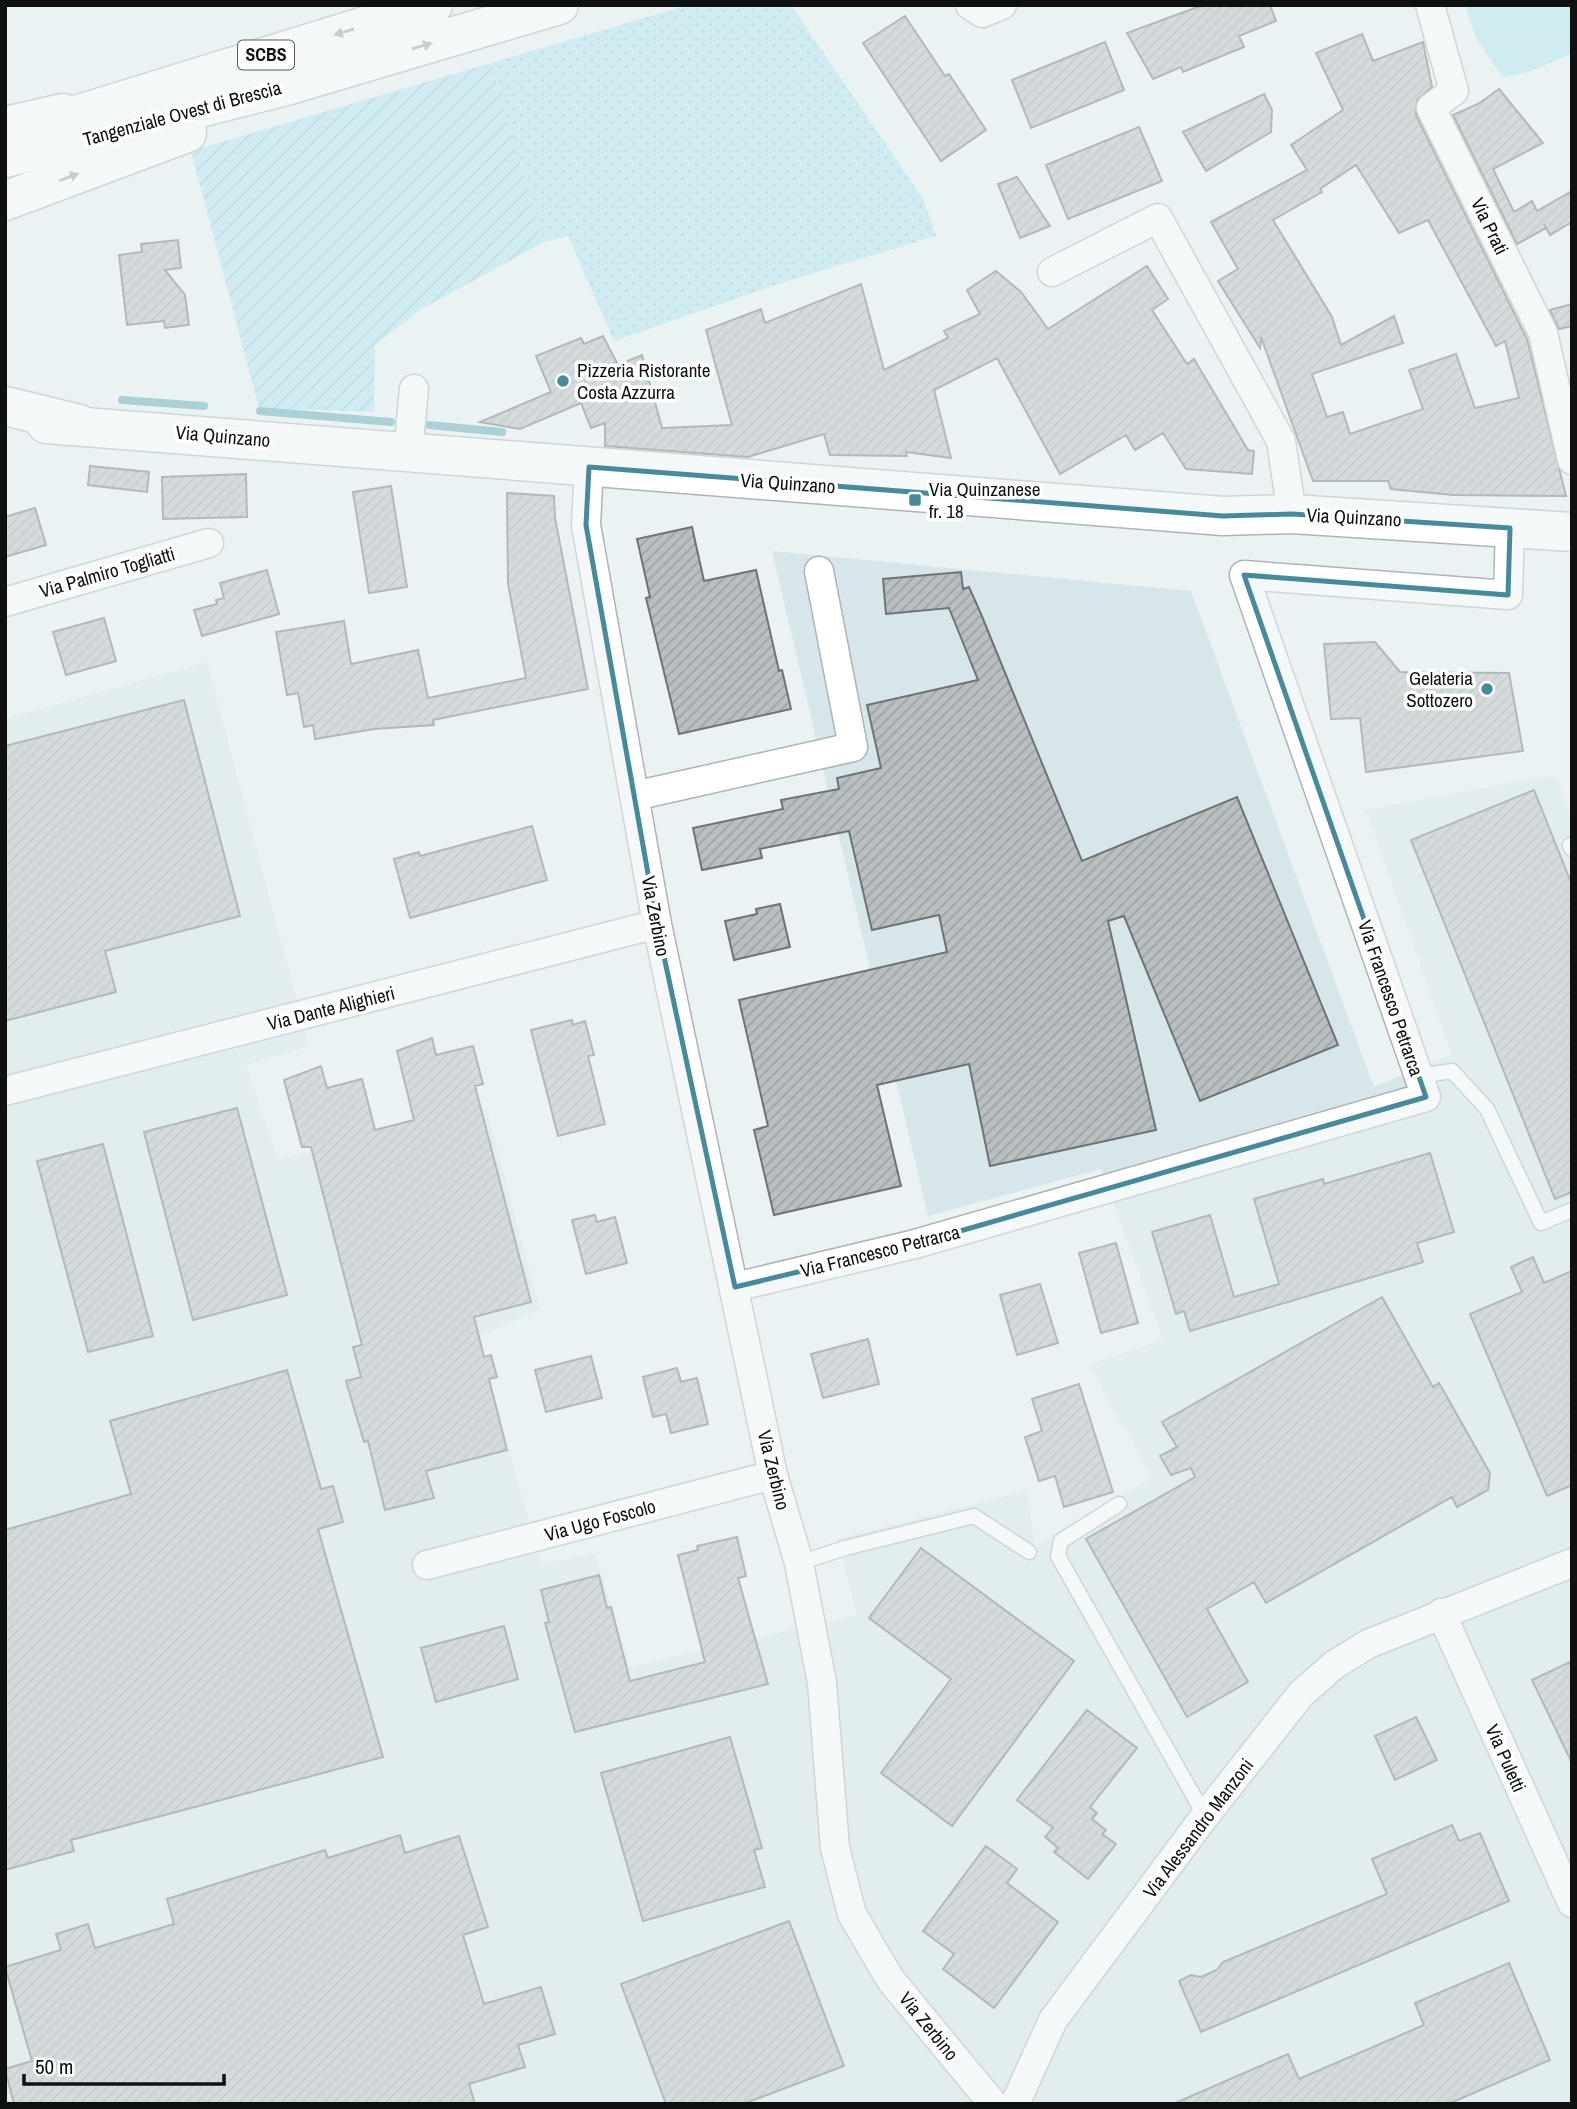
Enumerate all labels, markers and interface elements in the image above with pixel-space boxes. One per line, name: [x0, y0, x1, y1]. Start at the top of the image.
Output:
one-way arrow: [333, 27, 354, 37]
road number: SCBS: [238, 40, 294, 70]
one-way arrow: [411, 40, 432, 50]
street label: Tangenziale Ovest di Brescia: [80, 74, 284, 152]
one-way arrow: [59, 172, 80, 183]
street label: Via Prati: [1465, 193, 1515, 259]
place label: Pizzeria Ristorante Costa Azzurra: [577, 357, 710, 405]
marker: Pizzeria Ristorante Costa Azzurra: [555, 373, 571, 389]
street label: Via Quinzano: [175, 419, 271, 453]
street label: Via Quinzano: [740, 467, 836, 499]
place label: Via Quinzanese fr. 18: [929, 476, 1040, 524]
marker: Via Quinzanese fr. 18: [907, 492, 923, 508]
street label: Via Quinzano: [1306, 502, 1402, 532]
street label: Via Palmiro Togliatti: [36, 540, 178, 604]
place label: Gelateria Sottozero: [1406, 665, 1473, 713]
marker: Gelateria Sottozero: [1479, 681, 1495, 697]
street label: Via Zerbino: [635, 874, 677, 958]
street label: Via Francesco Petrarca: [1352, 917, 1430, 1080]
street label: Via Dante Alighieri: [265, 980, 397, 1036]
street label: Via Francesco Petrarca: [798, 1219, 963, 1283]
street label: Via Zerbino: [752, 1427, 796, 1513]
street label: Via Ugo Foscolo: [542, 1493, 658, 1547]
street label: Via Puletti: [1480, 1720, 1532, 1796]
street label: Via Alessandro Manzoni: [1137, 1753, 1259, 1903]
street label: Via Zerbino: [893, 1986, 965, 2066]
scale bar: [24, 2042, 224, 2086]
text: 50 m: [35, 2052, 73, 2081]

